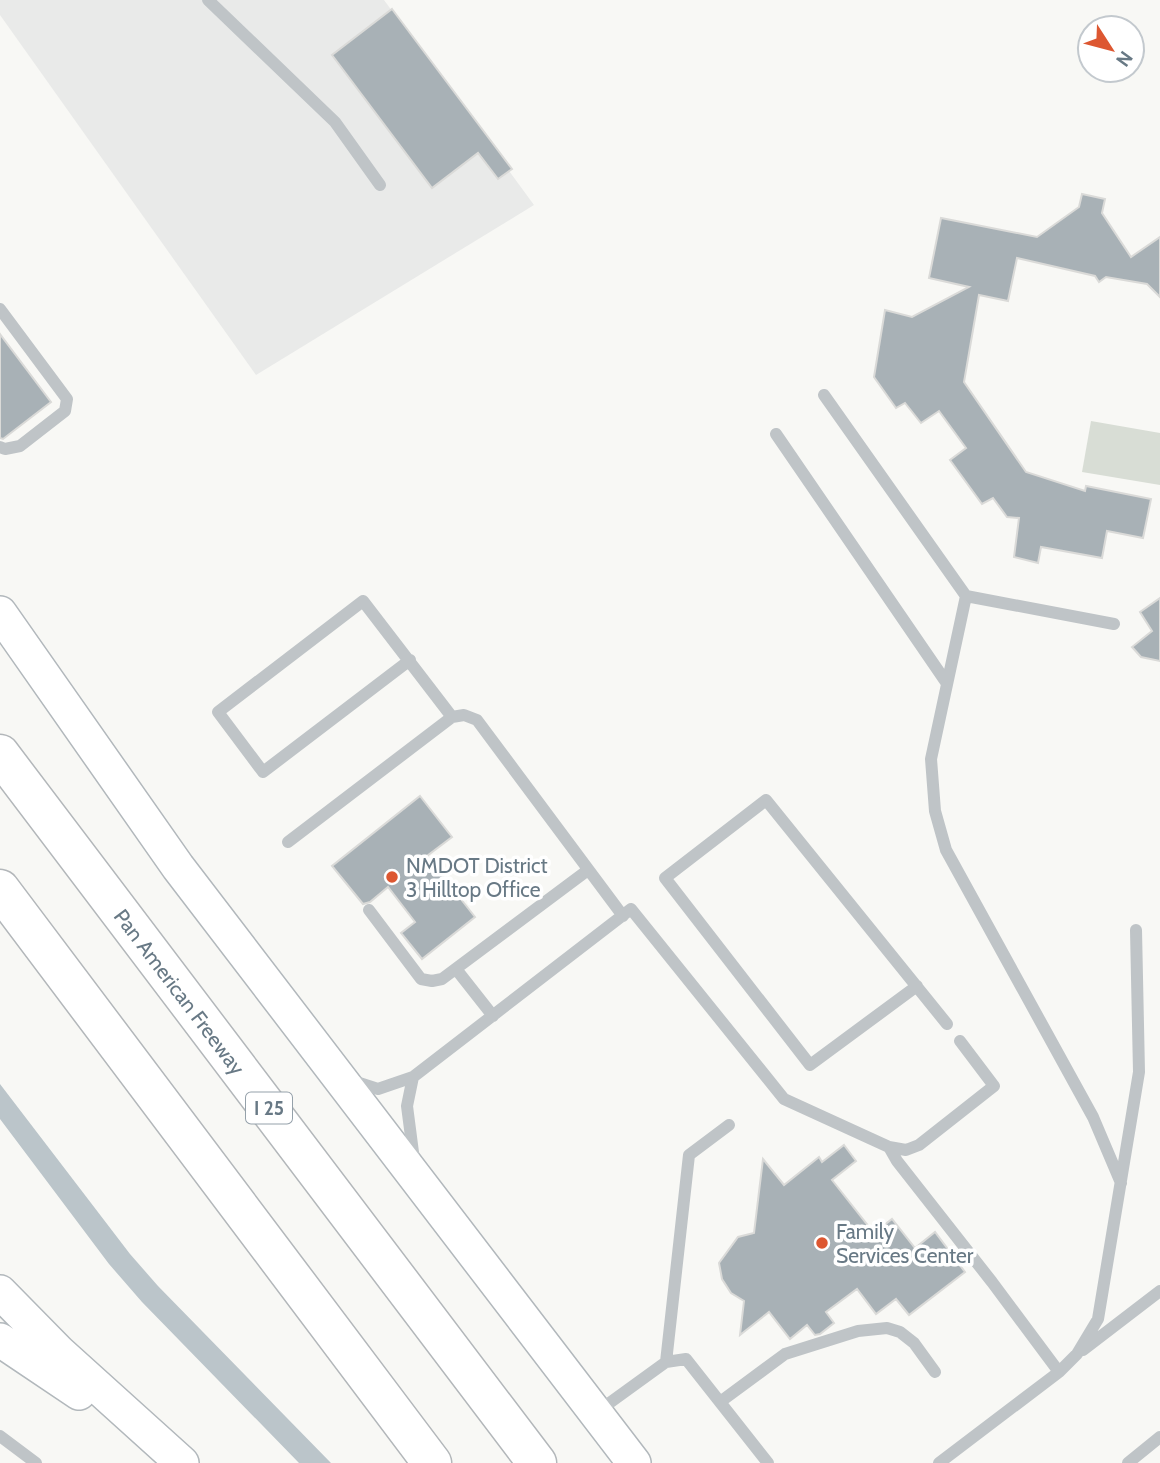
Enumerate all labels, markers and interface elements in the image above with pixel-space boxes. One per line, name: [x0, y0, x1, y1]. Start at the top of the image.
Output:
north arrow: [1076, 14, 1146, 84]
text: N: [1111, 47, 1138, 71]
place label: NMDOT District 3 Hilltop Office: [406, 853, 548, 902]
marker: NMDOT District 3 Hilltop Office: [384, 869, 400, 885]
street label: Pan American Freeway: [109, 904, 251, 1080]
road number: I 25: [246, 1092, 292, 1124]
place label: Family Services Center: [836, 1219, 974, 1268]
marker: Family Services Center: [814, 1235, 830, 1251]

